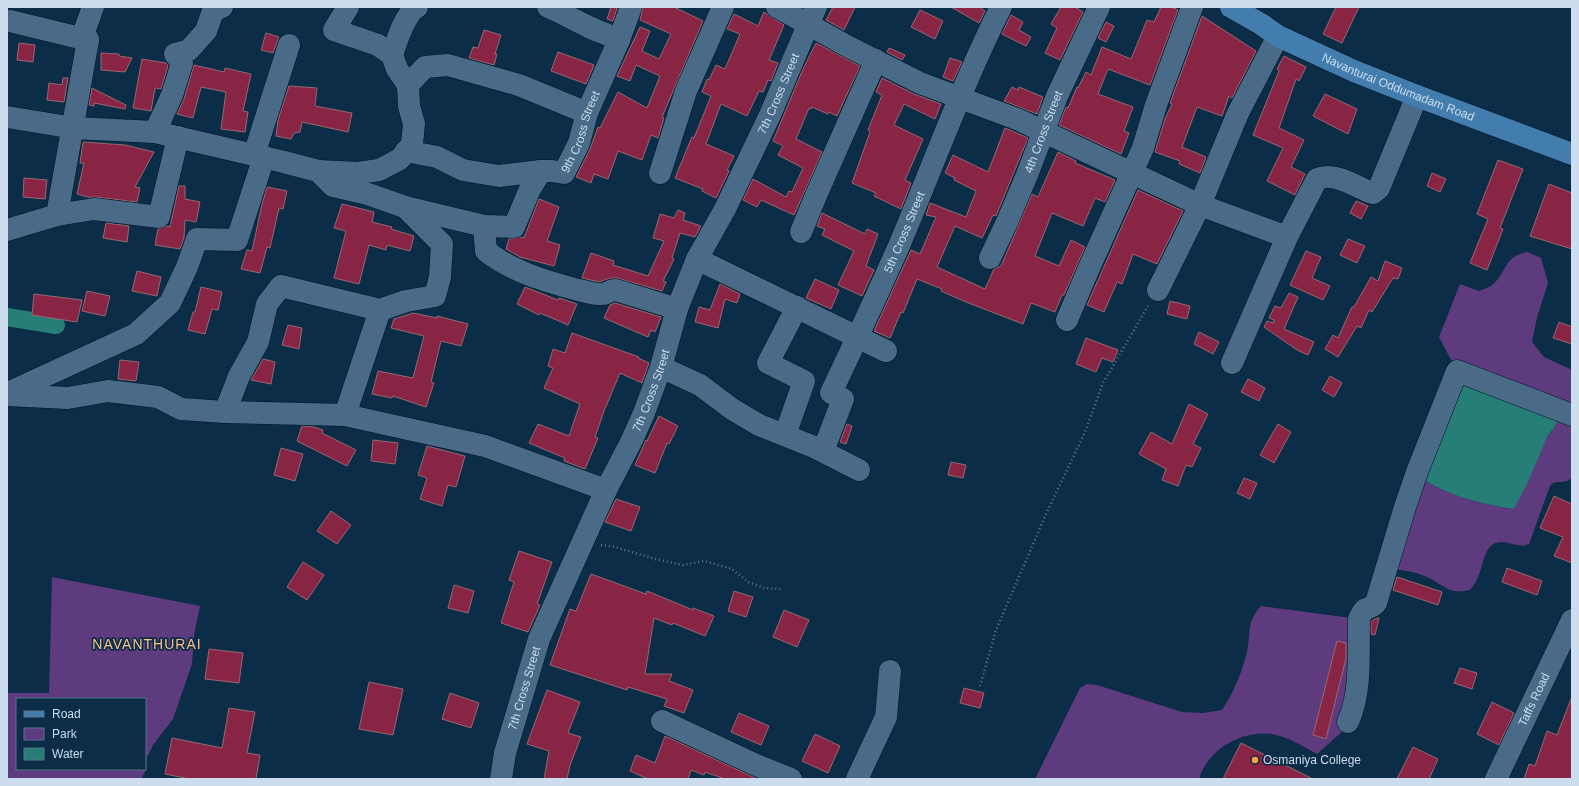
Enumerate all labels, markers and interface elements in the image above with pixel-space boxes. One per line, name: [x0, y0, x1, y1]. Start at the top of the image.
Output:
street label: Navanturai Oddumadam Road: [1320, 50, 1476, 124]
street label: 7th Cross Street: [755, 51, 802, 137]
street label: 9th Cross Street: [558, 88, 603, 175]
street label: 4th Cross Street: [1021, 88, 1066, 175]
street label: 5th Cross Street: [881, 189, 928, 275]
street label: 7th Cross Street: [629, 347, 673, 434]
district label: NAVANTHURAI: [92, 636, 202, 652]
street label: 7th Cross Street: [505, 644, 544, 732]
street label: Taffs Road: [1515, 671, 1553, 728]
legend: [16, 698, 146, 770]
text: Road: [52, 707, 81, 721]
text: Park: [52, 727, 78, 741]
text: Water: [52, 747, 84, 761]
place label: Osmaniya College: [1263, 753, 1361, 767]
marker: Osmaniya College: [1250, 755, 1260, 765]

